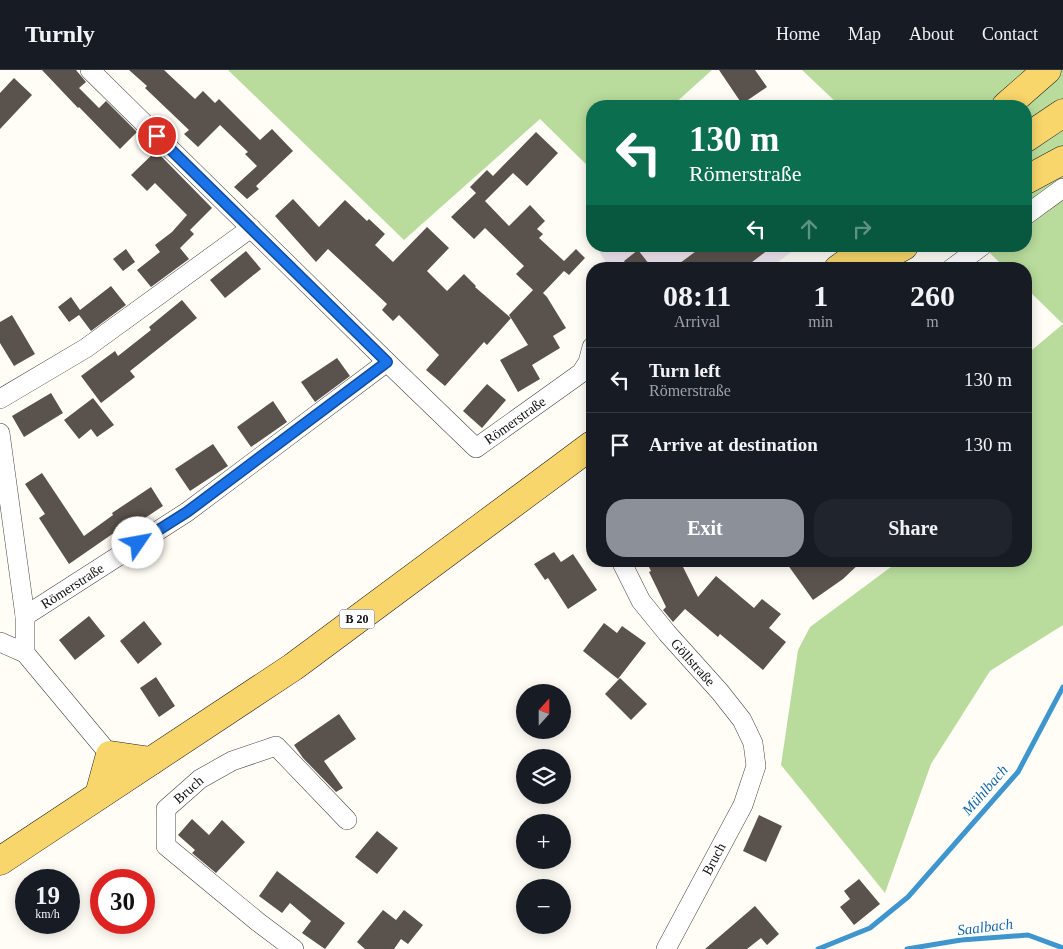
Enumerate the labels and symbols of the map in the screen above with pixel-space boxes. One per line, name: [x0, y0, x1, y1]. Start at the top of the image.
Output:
pin: [136, 115, 178, 157]
street label: Römerstraße: [481, 393, 548, 447]
position arrow: [111, 516, 163, 568]
street label: Römerstraße: [38, 560, 106, 611]
road number: B 20: [340, 610, 374, 628]
street label: Göllstraße: [668, 635, 718, 689]
north arrow: [516, 684, 571, 739]
water label: Mühlbach: [958, 762, 1011, 819]
street label: Bruch: [170, 772, 206, 806]
street label: Bruch: [699, 840, 729, 878]
speed limit sign: 30: [90, 869, 155, 934]
water label: Saalbach: [956, 916, 1014, 938]

